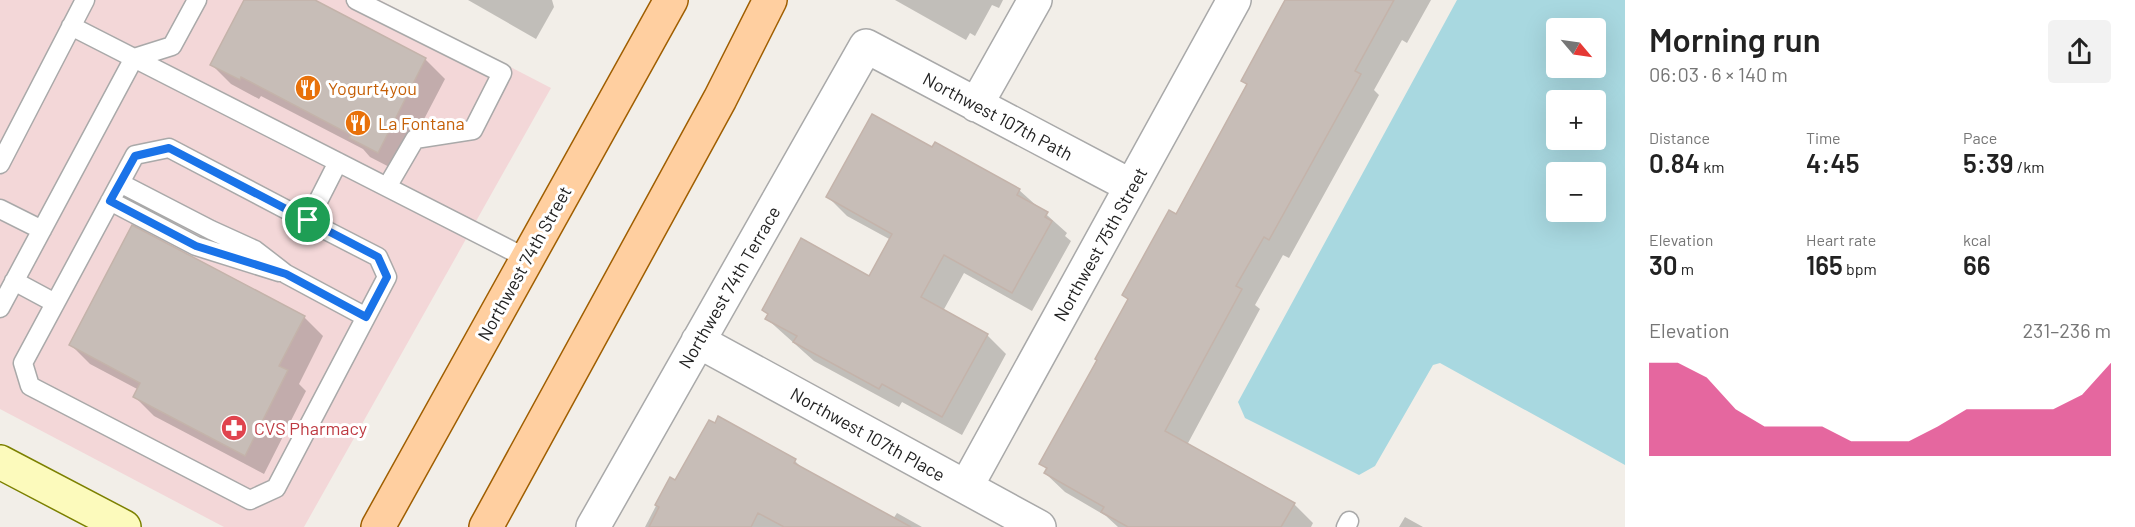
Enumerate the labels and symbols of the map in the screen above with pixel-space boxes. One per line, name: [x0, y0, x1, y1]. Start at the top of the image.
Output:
north arrow: [1546, 18, 1606, 78]
street label: Northwest 107th Path: [919, 67, 1077, 165]
restaurant icon: Yogurt4you: [293, 73, 323, 103]
place label: Yogurt4you: [328, 77, 417, 99]
restaurant icon: La Fontana: [343, 108, 373, 138]
place label: La Fontana: [378, 112, 465, 134]
street label: Northwest 75th Street: [1049, 163, 1151, 325]
street label: Northwest 74th Street: [472, 182, 576, 344]
pin: [282, 194, 333, 245]
street label: Northwest 74th Terrace: [674, 202, 784, 372]
street label: Northwest 107th Place: [787, 382, 949, 486]
pharmacy icon: CVS Pharmacy: [219, 413, 249, 443]
place label: CVS Pharmacy: [254, 417, 367, 439]

